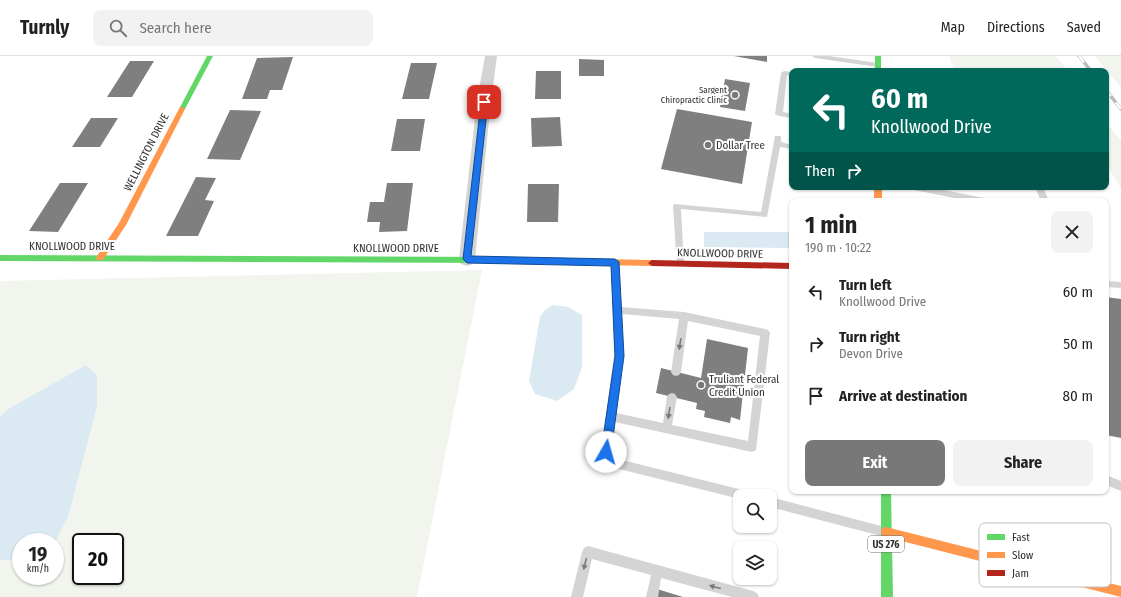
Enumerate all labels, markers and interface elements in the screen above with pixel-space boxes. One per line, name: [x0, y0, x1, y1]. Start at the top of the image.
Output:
search box: [93, 10, 373, 46]
text: Turnly: [20, 16, 69, 39]
icon: search: [107, 17, 129, 39]
text: Search here: [139, 19, 212, 37]
text: Map: [941, 19, 965, 36]
text: Directions: [987, 19, 1045, 36]
text: Saved: [1067, 19, 1101, 36]
text: 60 m: [871, 82, 928, 115]
icon: left: [805, 84, 857, 136]
pin: [467, 85, 501, 119]
place label: Sargent Chiropractic Clinic: [661, 85, 727, 105]
marker: Sargent Chiropractic Clinic: [730, 90, 740, 100]
icon: arrive: [473, 91, 495, 113]
street label: WELLINGTON DRIVE: [121, 111, 172, 193]
text: Knollwood Drive: [871, 116, 992, 138]
place label: Dollar Tree: [716, 139, 765, 152]
marker: Dollar Tree: [703, 140, 713, 150]
icon: right: [843, 160, 865, 182]
text: Then: [805, 162, 835, 180]
text: 1 min: [805, 211, 857, 239]
button: close: [1051, 211, 1093, 253]
street label: KNOLLWOOD DRIVE: [29, 240, 115, 253]
text: 190 m · 10:22: [805, 240, 871, 255]
street label: KNOLLWOOD DRIVE: [353, 242, 439, 255]
street label: KNOLLWOOD DRIVE: [677, 246, 763, 261]
text: Turn left: [839, 276, 892, 294]
icon: left: [805, 281, 827, 303]
text: 60 m: [1063, 283, 1093, 301]
text: Knollwood Drive: [839, 294, 926, 309]
text: Turn right: [839, 328, 900, 346]
icon: right: [805, 333, 827, 355]
text: 50 m: [1063, 335, 1093, 353]
one-way arrow: [677, 338, 683, 350]
text: Devon Drive: [839, 346, 903, 361]
place label: Truliant Federal Credit Union: [709, 373, 779, 399]
marker: Truliant Federal Credit Union: [696, 380, 706, 390]
icon: arrive: [805, 385, 827, 407]
text: Arrive at destination: [839, 387, 967, 405]
text: 80 m: [1063, 387, 1093, 405]
one-way arrow: [666, 407, 672, 419]
position arrow: [585, 431, 627, 473]
button: Exit: [805, 440, 945, 486]
button: Share: [953, 440, 1093, 486]
map controls: [733, 489, 777, 585]
button: search: [733, 489, 777, 533]
legend: [979, 523, 1111, 587]
text: Fast: [1012, 531, 1030, 544]
speed limit sign: 20: [72, 533, 124, 585]
road number: US 276: [868, 536, 904, 552]
button: layers: [733, 541, 777, 585]
text: 19: [29, 542, 47, 566]
text: Slow: [1012, 549, 1033, 562]
one-way arrow: [582, 558, 588, 570]
text: km/h: [27, 563, 49, 575]
text: Jam: [1012, 567, 1029, 580]
one-way arrow: [709, 584, 721, 590]

